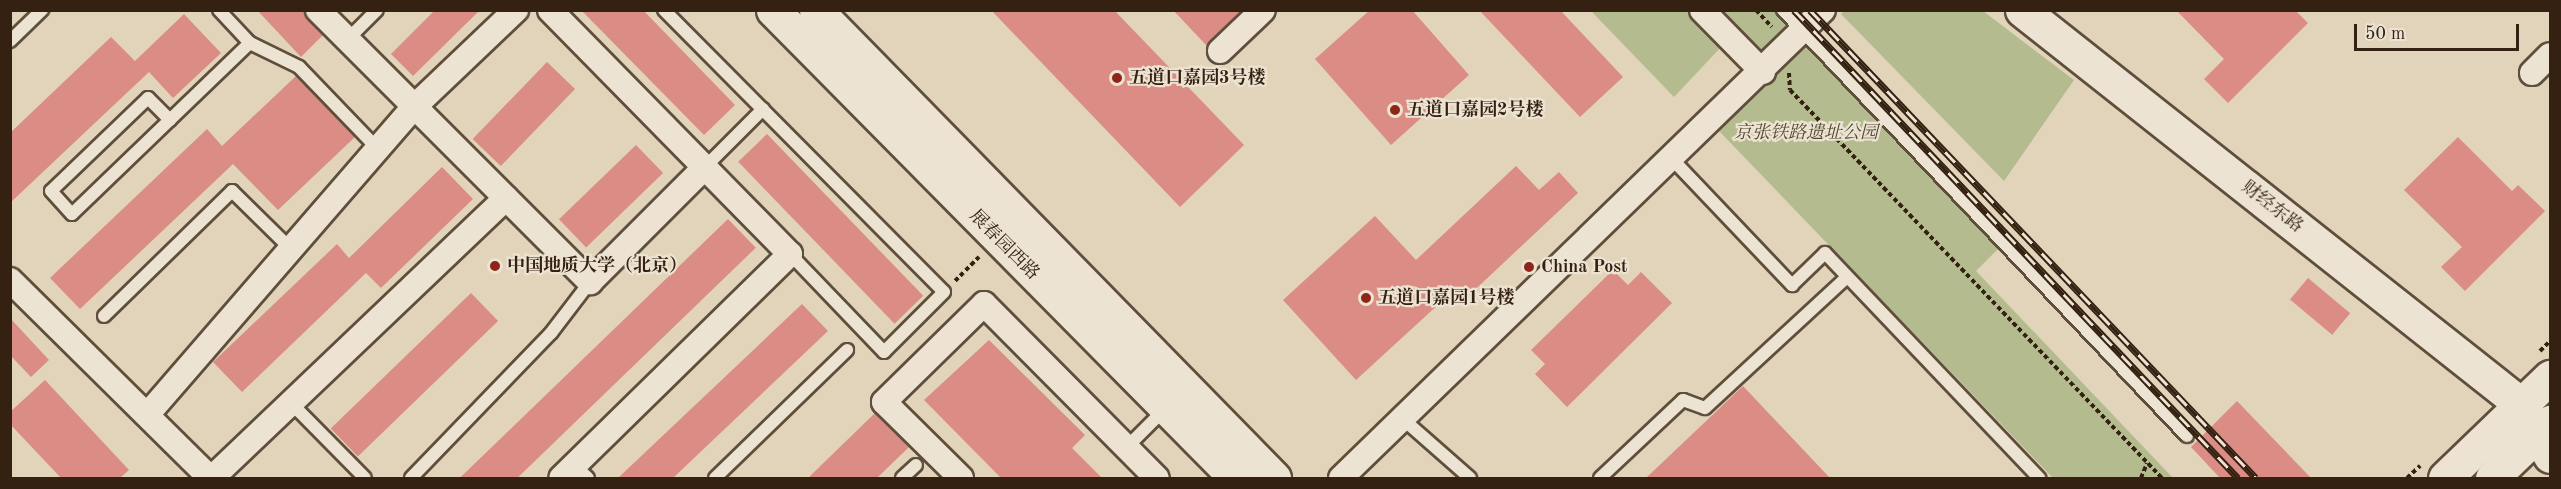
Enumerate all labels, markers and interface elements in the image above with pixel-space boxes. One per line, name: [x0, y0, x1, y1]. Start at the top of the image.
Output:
scale bar: [2357, 12, 2522, 50]
text: 50 m: [2365, 25, 2405, 43]
place label: 五道口嘉园3号楼: [1129, 67, 1265, 89]
marker: 五道口嘉园3号楼: [1110, 71, 1124, 85]
place label: 五道口嘉园2号楼: [1407, 99, 1543, 121]
marker: 五道口嘉园2号楼: [1388, 103, 1402, 117]
park label: 京张铁路遗址公园: [1734, 122, 1878, 144]
street label: 财经东路: [2237, 176, 2307, 238]
street label: 展春园西路: [965, 206, 1043, 284]
place label: 中国地质大学（北京）: [507, 255, 687, 277]
place label: China Post: [1541, 256, 1628, 278]
marker: 中国地质大学（北京）: [488, 259, 502, 273]
marker: China Post: [1522, 260, 1536, 274]
place label: 五道口嘉园1号楼: [1378, 287, 1514, 309]
marker: 五道口嘉园1号楼: [1359, 291, 1373, 305]

